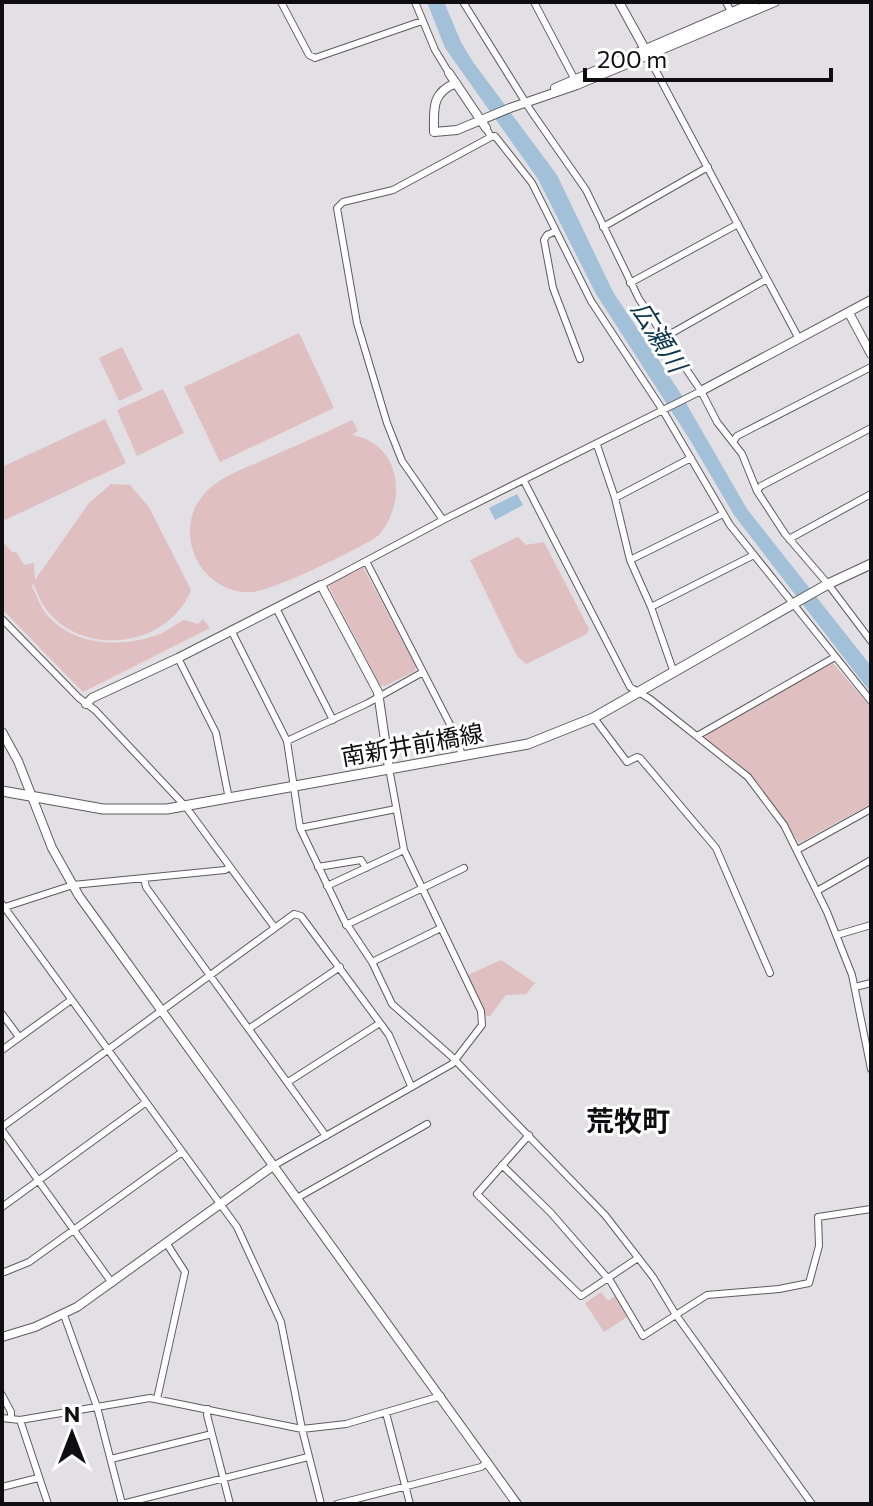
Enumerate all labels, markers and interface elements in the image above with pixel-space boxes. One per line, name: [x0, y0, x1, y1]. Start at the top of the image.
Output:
scale bar: [585, 32, 831, 82]
text: 200 m: [597, 44, 667, 73]
water label: 広瀬川: [626, 295, 695, 380]
street label: 南新井前橋線: [339, 717, 485, 771]
district label: 荒牧町: [586, 1103, 670, 1137]
north arrow: [32, 1394, 112, 1474]
text: N: [64, 1400, 80, 1427]

